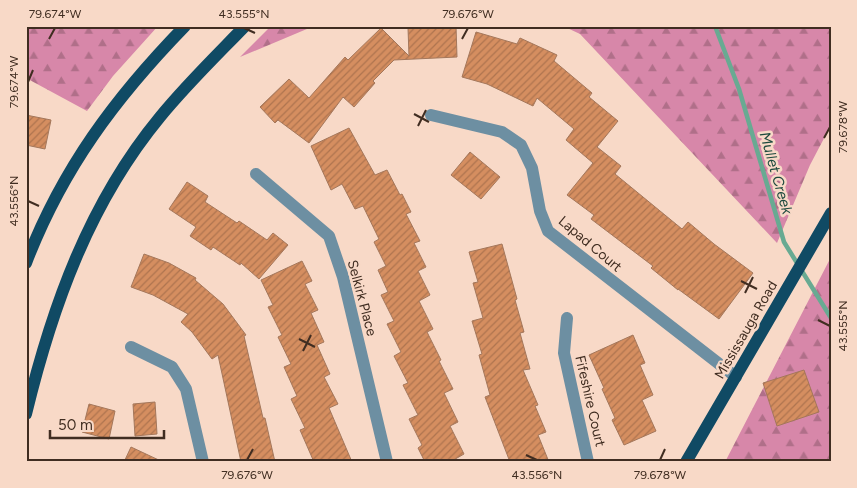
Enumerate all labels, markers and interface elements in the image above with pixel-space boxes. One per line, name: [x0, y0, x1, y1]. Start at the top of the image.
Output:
text: 79.674°W: [29, 7, 82, 21]
text: 43.555°N: [219, 7, 269, 21]
text: 79.676°W: [442, 7, 494, 21]
text: 79.674°W: [7, 55, 21, 108]
text: 79.678°W: [836, 100, 850, 153]
water label: Mullet Creek: [756, 130, 797, 217]
text: 43.556°N: [7, 176, 21, 226]
street label: Lapad Court: [555, 213, 625, 275]
street label: Selkirk Place: [344, 258, 380, 338]
street label: Mississauga Road: [711, 278, 781, 382]
text: 43.555°N: [836, 301, 850, 351]
street label: Fifeshire Court: [571, 354, 609, 448]
scale bar: [50, 408, 164, 440]
text: 50 m: [58, 416, 93, 434]
text: 79.676°W: [221, 468, 273, 482]
text: 43.556°N: [512, 468, 562, 482]
text: 79.678°W: [634, 468, 687, 482]

